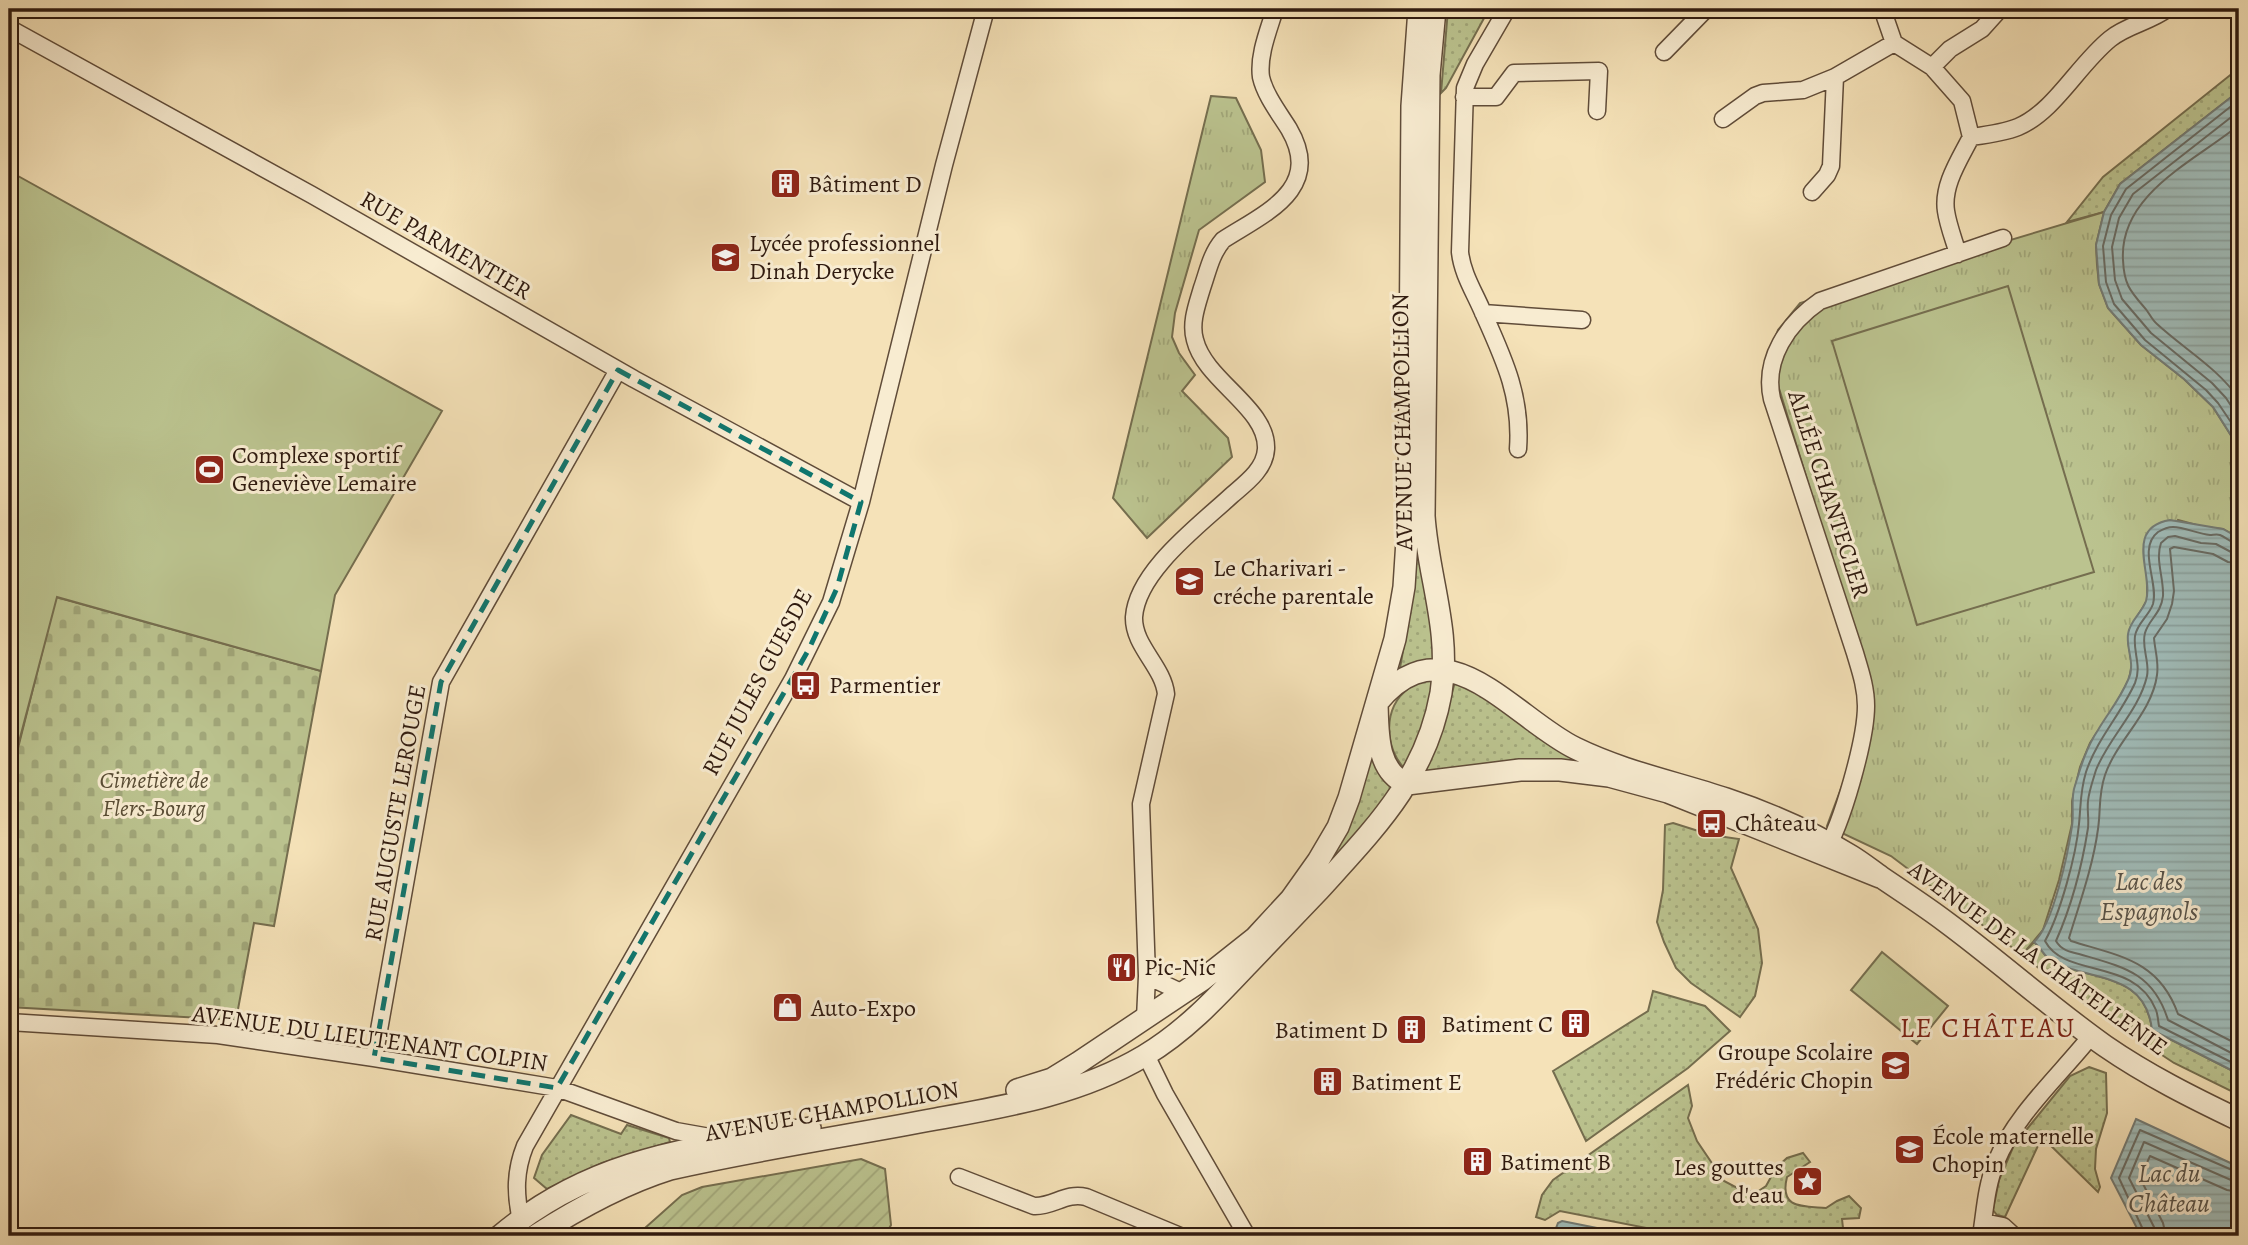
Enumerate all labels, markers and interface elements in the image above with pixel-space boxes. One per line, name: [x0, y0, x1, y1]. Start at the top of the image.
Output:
building icon: Bâtiment D: [768, 167, 802, 201]
place label: Bâtiment D: [808, 168, 922, 200]
street label: RUE PARMENTIER: [355, 183, 538, 307]
place label: Lycée professionnel Dinah Derycke: [749, 227, 940, 287]
school or university icon: Lycée professionnel Dinah Derycke: [709, 240, 743, 274]
street label: AVENUE CHAMPOLLION: [1384, 293, 1420, 552]
street label: ALLÉE CHANTECLER: [1780, 385, 1878, 602]
place label: Complexe sportif Geneviève Lemaire: [232, 439, 417, 499]
sports icon: Complexe sportif Geneviève Lemaire: [192, 452, 226, 486]
place label: Le Charivari - créche parentale: [1213, 552, 1374, 612]
school or university icon: Le Charivari - créche parentale: [1173, 565, 1207, 599]
street label: RUE JULES GUESDE: [694, 583, 820, 781]
bus stop icon: Parmentier: [789, 668, 823, 702]
place label: Parmentier: [829, 669, 941, 701]
street label: RUE AUGUSTE LEROUGE: [357, 682, 433, 944]
park label: Cimetière de Flers-Bourg: [100, 764, 209, 824]
bus stop icon: Château: [1695, 806, 1729, 840]
place label: Château: [1735, 807, 1817, 839]
street label: AVENUE DE LA CHÂTELLENIE: [1901, 852, 2174, 1063]
water label: Lac des Espagnols: [2100, 864, 2198, 929]
restaurant icon: Pic-Nic: [1104, 950, 1138, 984]
place label: Pic-Nic: [1144, 951, 1216, 983]
shop icon: Auto-Expo: [771, 991, 805, 1025]
place label: Auto-Expo: [810, 992, 916, 1024]
street label: AVENUE DU LIEUTENANT COLPIN: [189, 997, 550, 1079]
building icon: Batiment C: [1559, 1007, 1593, 1041]
place label: Batiment C: [1441, 1008, 1553, 1040]
district label: LE CHÂTEAU: [1900, 1009, 2076, 1047]
building icon: Batiment D: [1394, 1013, 1428, 1047]
place label: Batiment D: [1274, 1014, 1388, 1046]
place label: Groupe Scolaire Frédéric Chopin: [1715, 1036, 1873, 1096]
school or university icon: Groupe Scolaire Frédéric Chopin: [1879, 1049, 1913, 1083]
building icon: Batiment E: [1311, 1065, 1345, 1099]
place label: Batiment E: [1351, 1066, 1462, 1098]
street label: AVENUE CHAMPOLLION: [702, 1073, 961, 1149]
place label: École maternelle Chopin: [1932, 1120, 2094, 1180]
school or university icon: École maternelle Chopin: [1892, 1133, 1926, 1167]
building icon: Batiment B: [1460, 1145, 1494, 1179]
place label: Batiment B: [1500, 1146, 1611, 1178]
place label: Les gouttes d'eau: [1673, 1151, 1784, 1211]
water label: Lac du Château: [2128, 1156, 2210, 1221]
place icon: Les gouttes d'eau: [1790, 1164, 1824, 1198]

